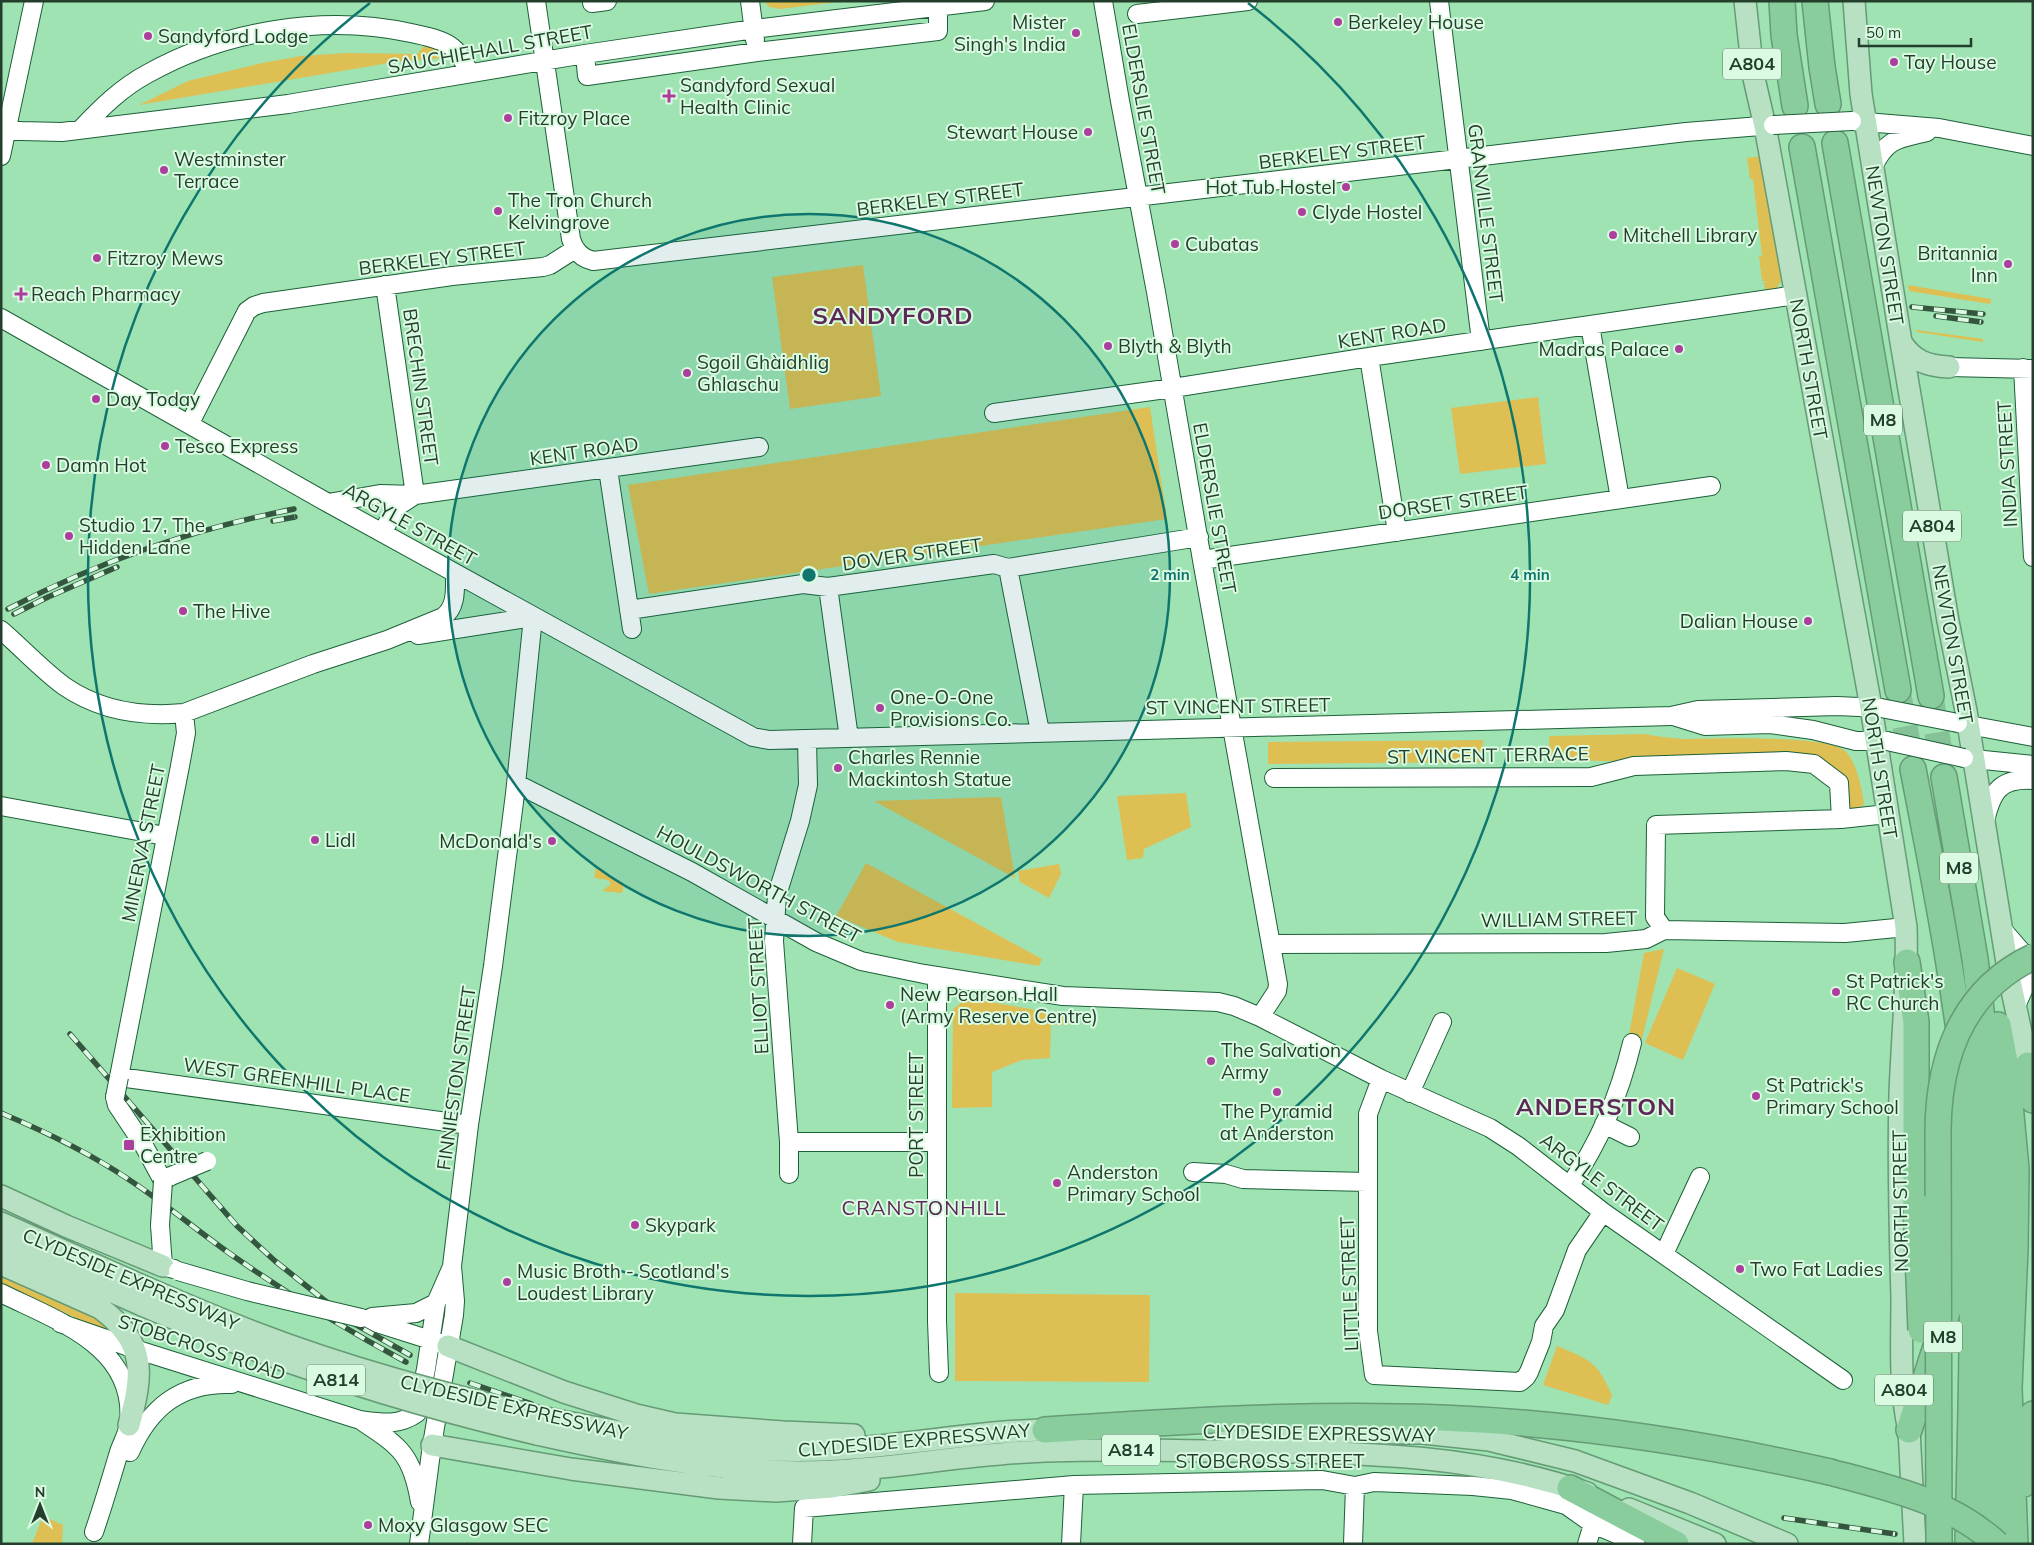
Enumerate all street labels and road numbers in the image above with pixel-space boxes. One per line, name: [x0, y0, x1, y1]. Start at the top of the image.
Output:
street label: SAUCHIEHALL STREET: [386, 19, 595, 79]
street label: ELDERSLIE STREET: [1117, 22, 1171, 197]
road number: A804: [1723, 49, 1781, 80]
street label: GRANVILLE STREET: [1463, 122, 1509, 304]
street label: BERKELEY STREET: [1257, 130, 1427, 174]
street label: NEWTON STREET: [1861, 164, 1910, 327]
street label: BERKELEY STREET: [855, 177, 1025, 221]
street label: BERKELEY STREET: [357, 236, 527, 280]
street label: NORTH STREET: [1785, 297, 1833, 442]
street label: BRECHIN STREET: [398, 307, 444, 468]
street label: KENT ROAD: [1336, 313, 1448, 353]
street label: INDIA STREET: [1992, 399, 2022, 528]
road number: M8: [1864, 404, 1902, 436]
street label: ELDERSLIE STREET: [1188, 421, 1242, 596]
street label: KENT ROAD: [528, 431, 640, 471]
street label: ARGYLE STREET: [339, 477, 481, 571]
street label: DORSET STREET: [1377, 480, 1530, 524]
road number: A804: [1903, 511, 1961, 542]
street label: DOVER STREET: [841, 532, 984, 576]
street label: NEWTON STREET: [1927, 563, 1979, 726]
street label: ST VINCENT STREET: [1145, 692, 1331, 720]
street label: NORTH STREET: [1857, 696, 1903, 841]
street label: ST VINCENT TERRACE: [1387, 741, 1589, 769]
street label: MINERVA STREET: [116, 761, 170, 924]
street label: HOULDSWORTH STREET: [653, 820, 866, 948]
road number: M8: [1940, 852, 1978, 884]
street label: WILLIAM STREET: [1480, 906, 1638, 932]
street label: ELLIOT STREET: [742, 917, 774, 1055]
street label: FINNIESTON STREET: [431, 984, 481, 1172]
street label: WEST GREENHILL PLACE: [182, 1052, 412, 1108]
street label: PORT STREET: [904, 1052, 928, 1178]
street label: ARGYLE STREET: [1535, 1128, 1669, 1237]
street label: NORTH STREET: [1887, 1129, 1913, 1272]
street label: LITTLE STREET: [1335, 1216, 1363, 1352]
street label: CLYDESIDE EXPRESSWAY: [19, 1222, 243, 1336]
street label: STOBCROSS ROAD: [115, 1309, 289, 1385]
road number: M8: [1924, 1321, 1962, 1352]
road number: A814: [307, 1364, 365, 1396]
street label: CLYDESIDE EXPRESSWAY: [398, 1369, 631, 1445]
road number: A804: [1875, 1374, 1933, 1406]
street label: CLYDESIDE EXPRESSWAY: [797, 1418, 1032, 1462]
street label: CLYDESIDE EXPRESSWAY: [1202, 1419, 1436, 1447]
road number: A814: [1102, 1434, 1160, 1466]
street label: STOBCROSS STREET: [1176, 1449, 1365, 1473]

